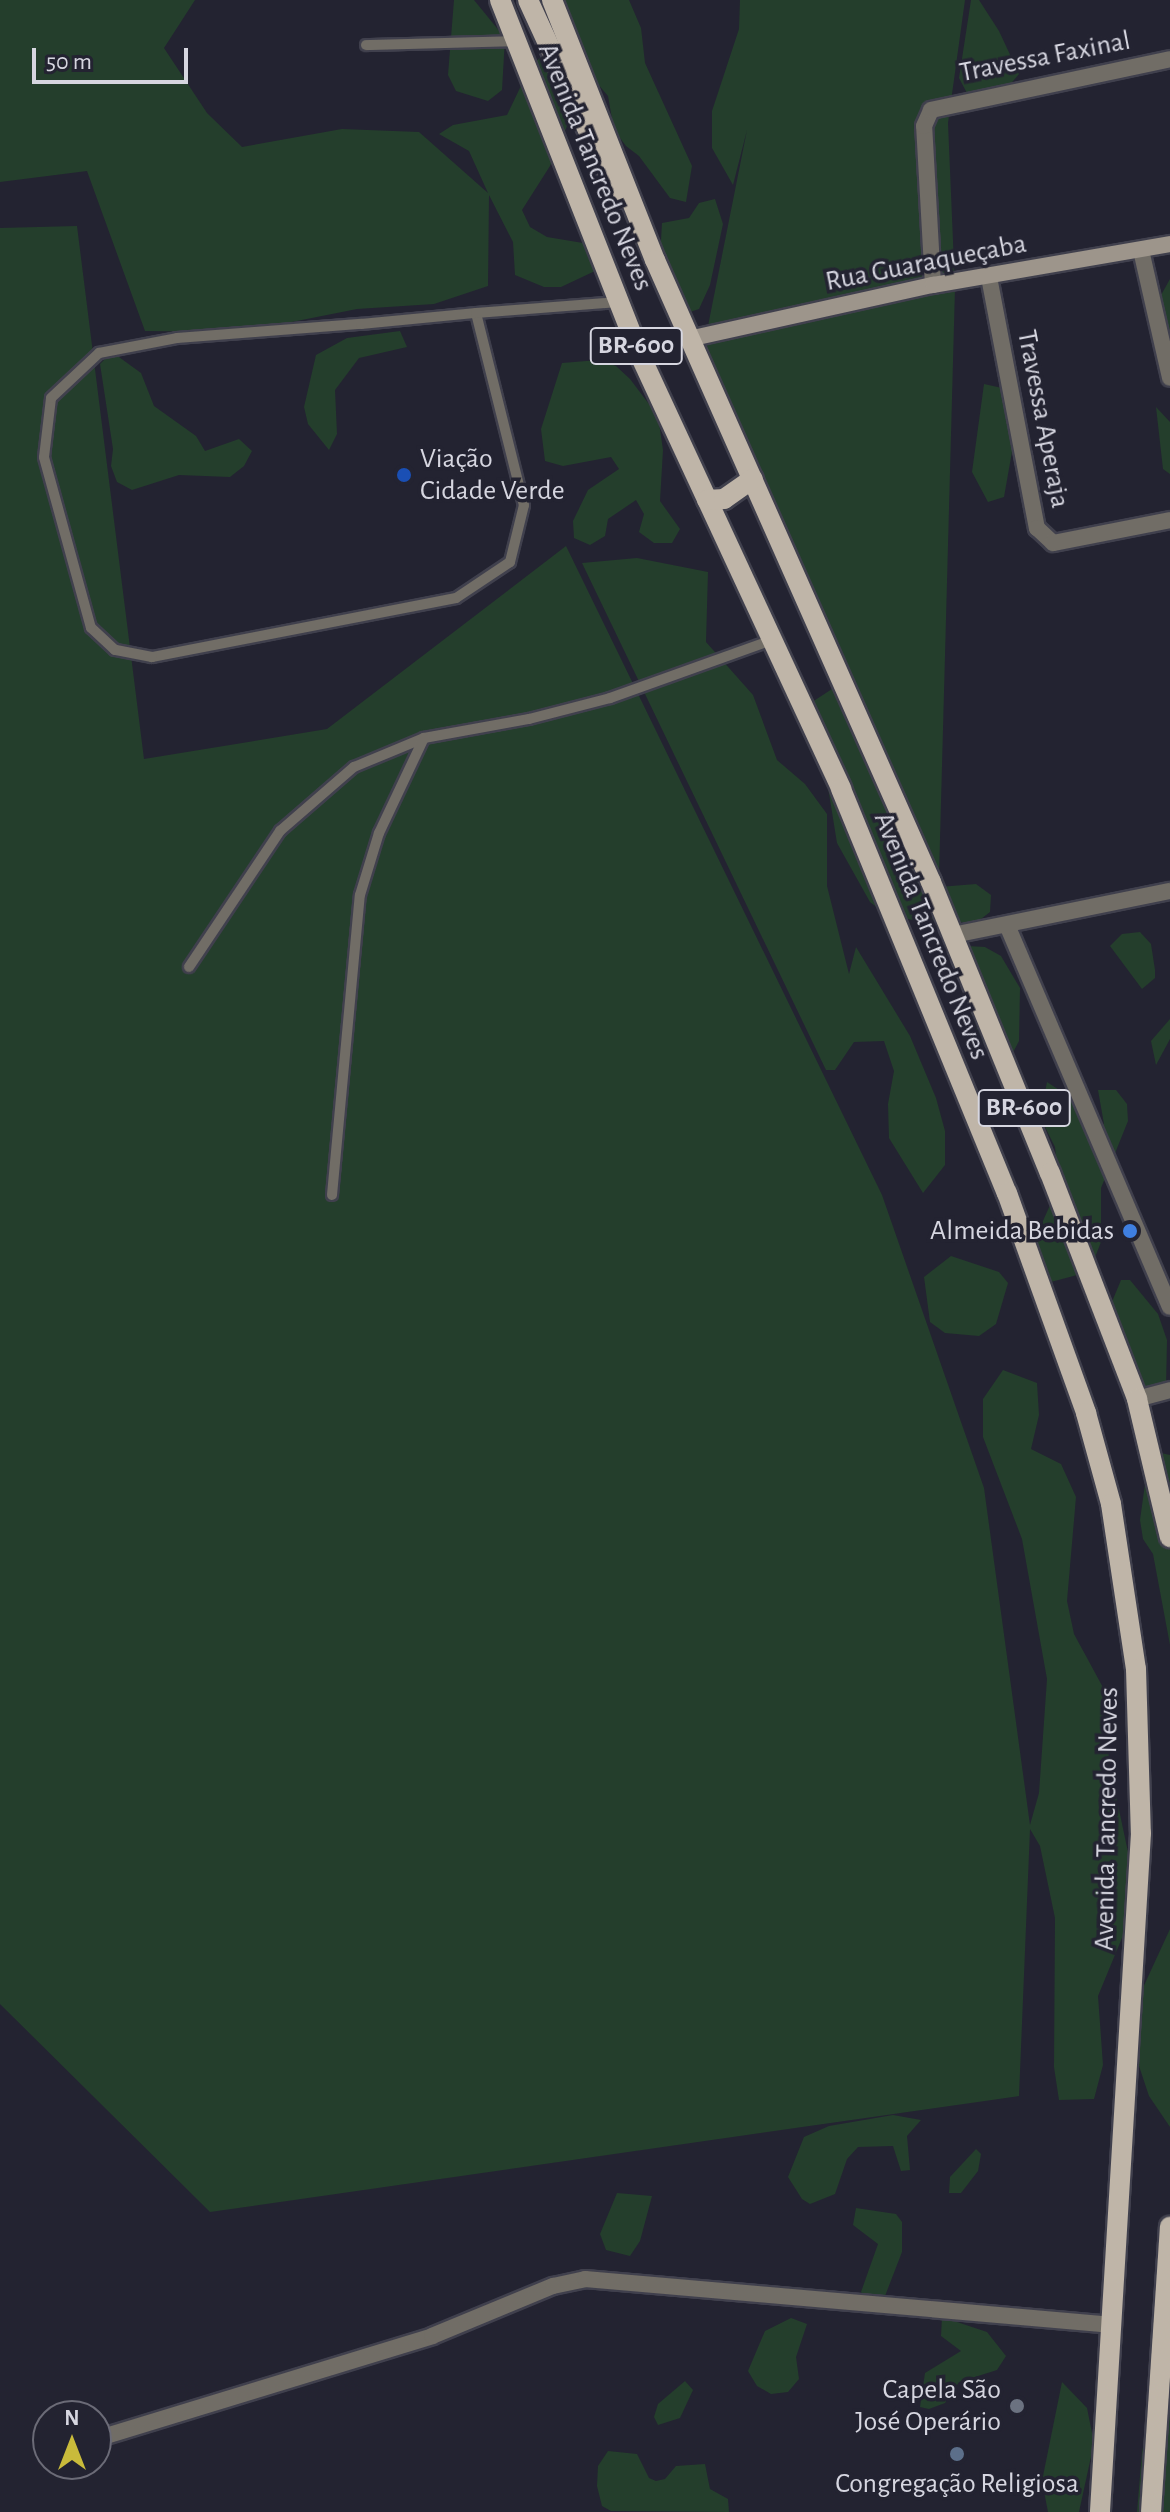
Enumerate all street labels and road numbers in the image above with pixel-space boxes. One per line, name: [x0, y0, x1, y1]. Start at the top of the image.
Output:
street label: Travessa Faxinal: [957, 24, 1133, 90]
street label: Avenida Tancredo Neves: [530, 38, 660, 296]
street label: Rua Guaraqueçaba: [823, 227, 1029, 299]
road number: BR-600: [588, 324, 684, 368]
street label: Travessa Aperaja: [1009, 327, 1077, 511]
street label: Avenida Tancredo Neves: [866, 807, 996, 1065]
road number: BR-600: [976, 1086, 1072, 1130]
street label: Avenida Tancredo Neves: [1088, 1687, 1126, 1951]

